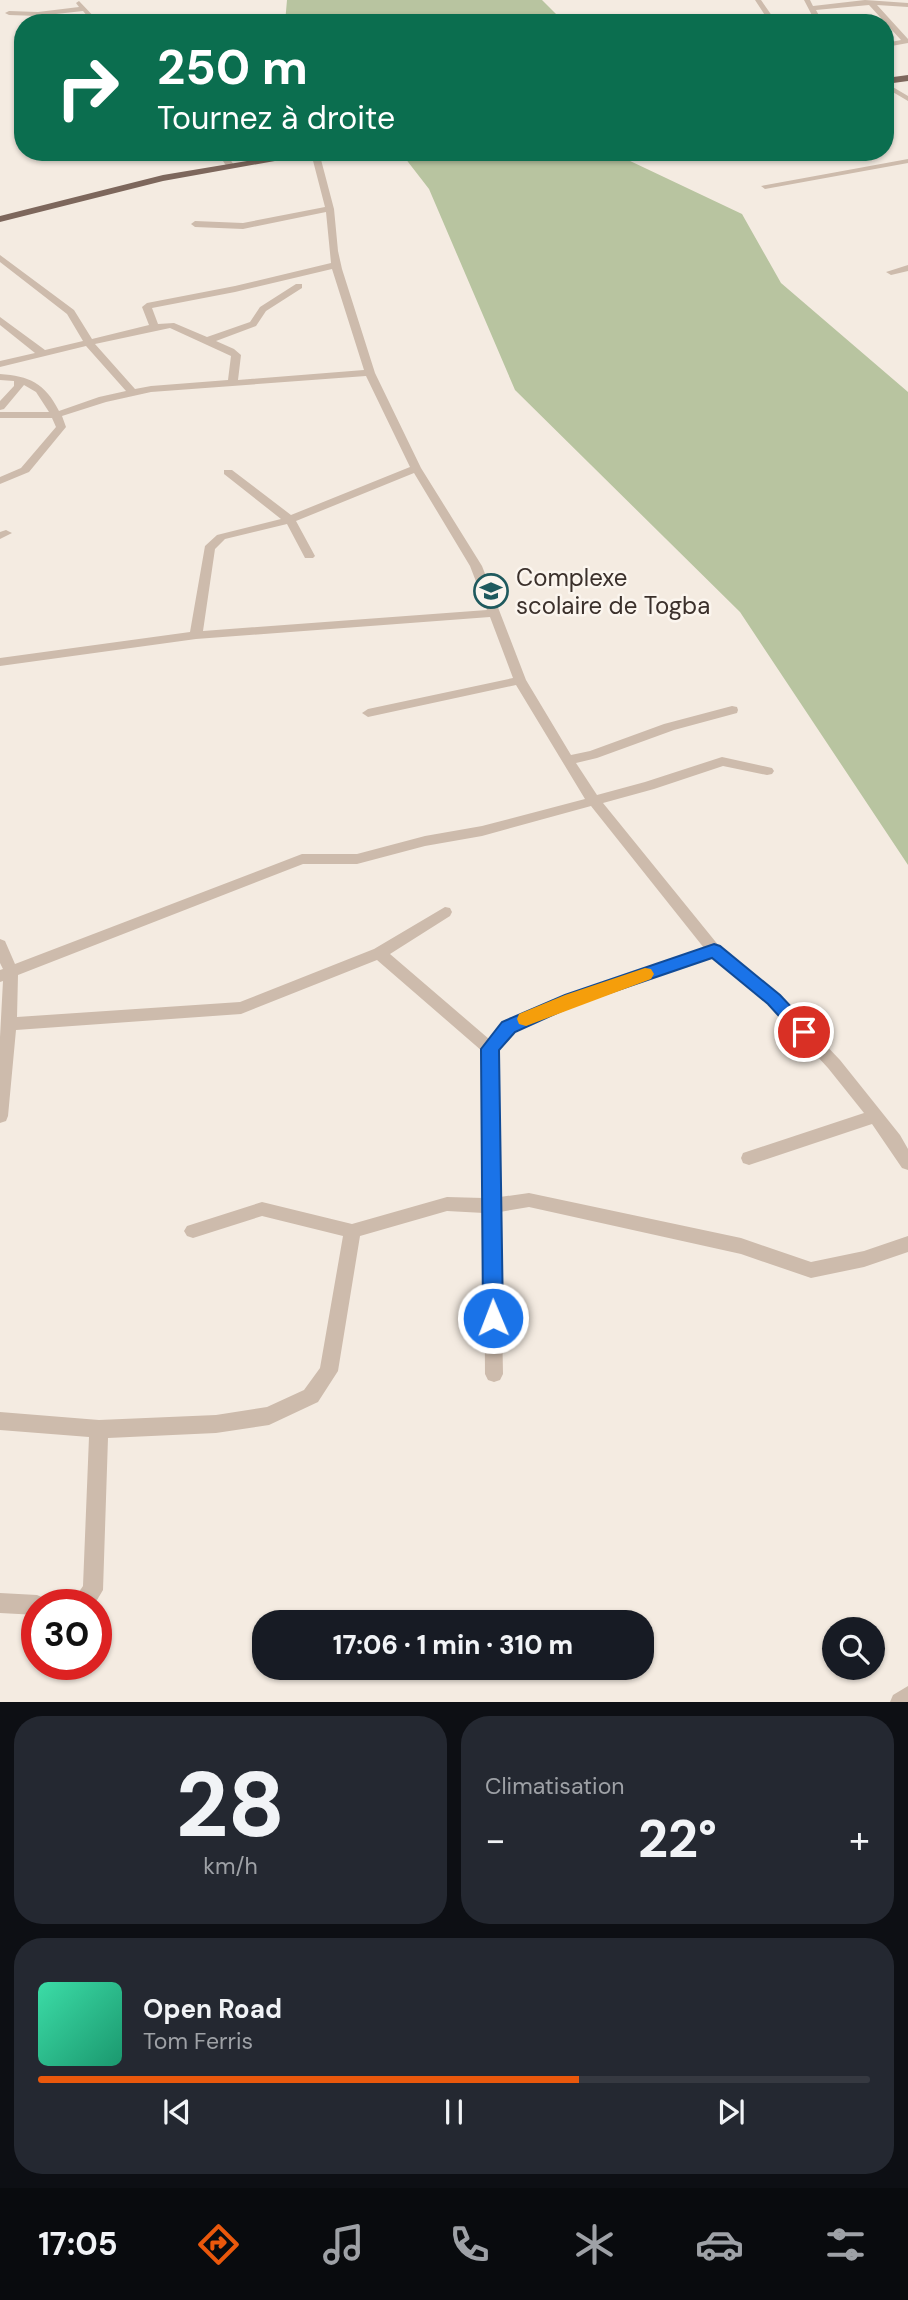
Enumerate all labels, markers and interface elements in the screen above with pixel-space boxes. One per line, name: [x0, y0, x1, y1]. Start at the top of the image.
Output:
text: 250 m: [157, 35, 308, 99]
icon: right: [42, 42, 133, 133]
text: Tournez à droite: [157, 97, 395, 139]
place label: Complexe scolaire de Togba: [516, 562, 710, 621]
school or university icon: Complexe scolaire de Togba: [472, 572, 510, 610]
pin: [774, 1002, 834, 1062]
icon: arrive: [785, 1013, 823, 1051]
position arrow: [456, 1281, 530, 1355]
speed limit sign: 30: [21, 1589, 112, 1680]
map controls: [822, 1617, 885, 1680]
button: search: [822, 1617, 885, 1680]
text: 17:06 · 1 min · 310 m: [333, 1628, 573, 1662]
text: 28: [176, 1746, 285, 1864]
text: Climatisation: [485, 1771, 624, 1801]
text: 22°: [638, 1805, 717, 1873]
text: −: [485, 1815, 506, 1865]
text: +: [849, 1815, 870, 1865]
text: km/h: [203, 1851, 258, 1881]
text: Open Road: [143, 1992, 282, 2026]
text: Tom Ferris: [143, 2026, 253, 2056]
icon: previous: [158, 2093, 196, 2131]
icon: pause: [435, 2093, 473, 2131]
icon: next: [712, 2093, 750, 2131]
icon: directions: [194, 2220, 243, 2269]
icon: music: [319, 2220, 368, 2269]
icon: phone: [445, 2220, 494, 2269]
icon: climate: [570, 2220, 619, 2269]
icon: car: [695, 2220, 744, 2269]
icon: filters: [821, 2220, 870, 2269]
text: 17:05: [38, 2223, 118, 2265]

